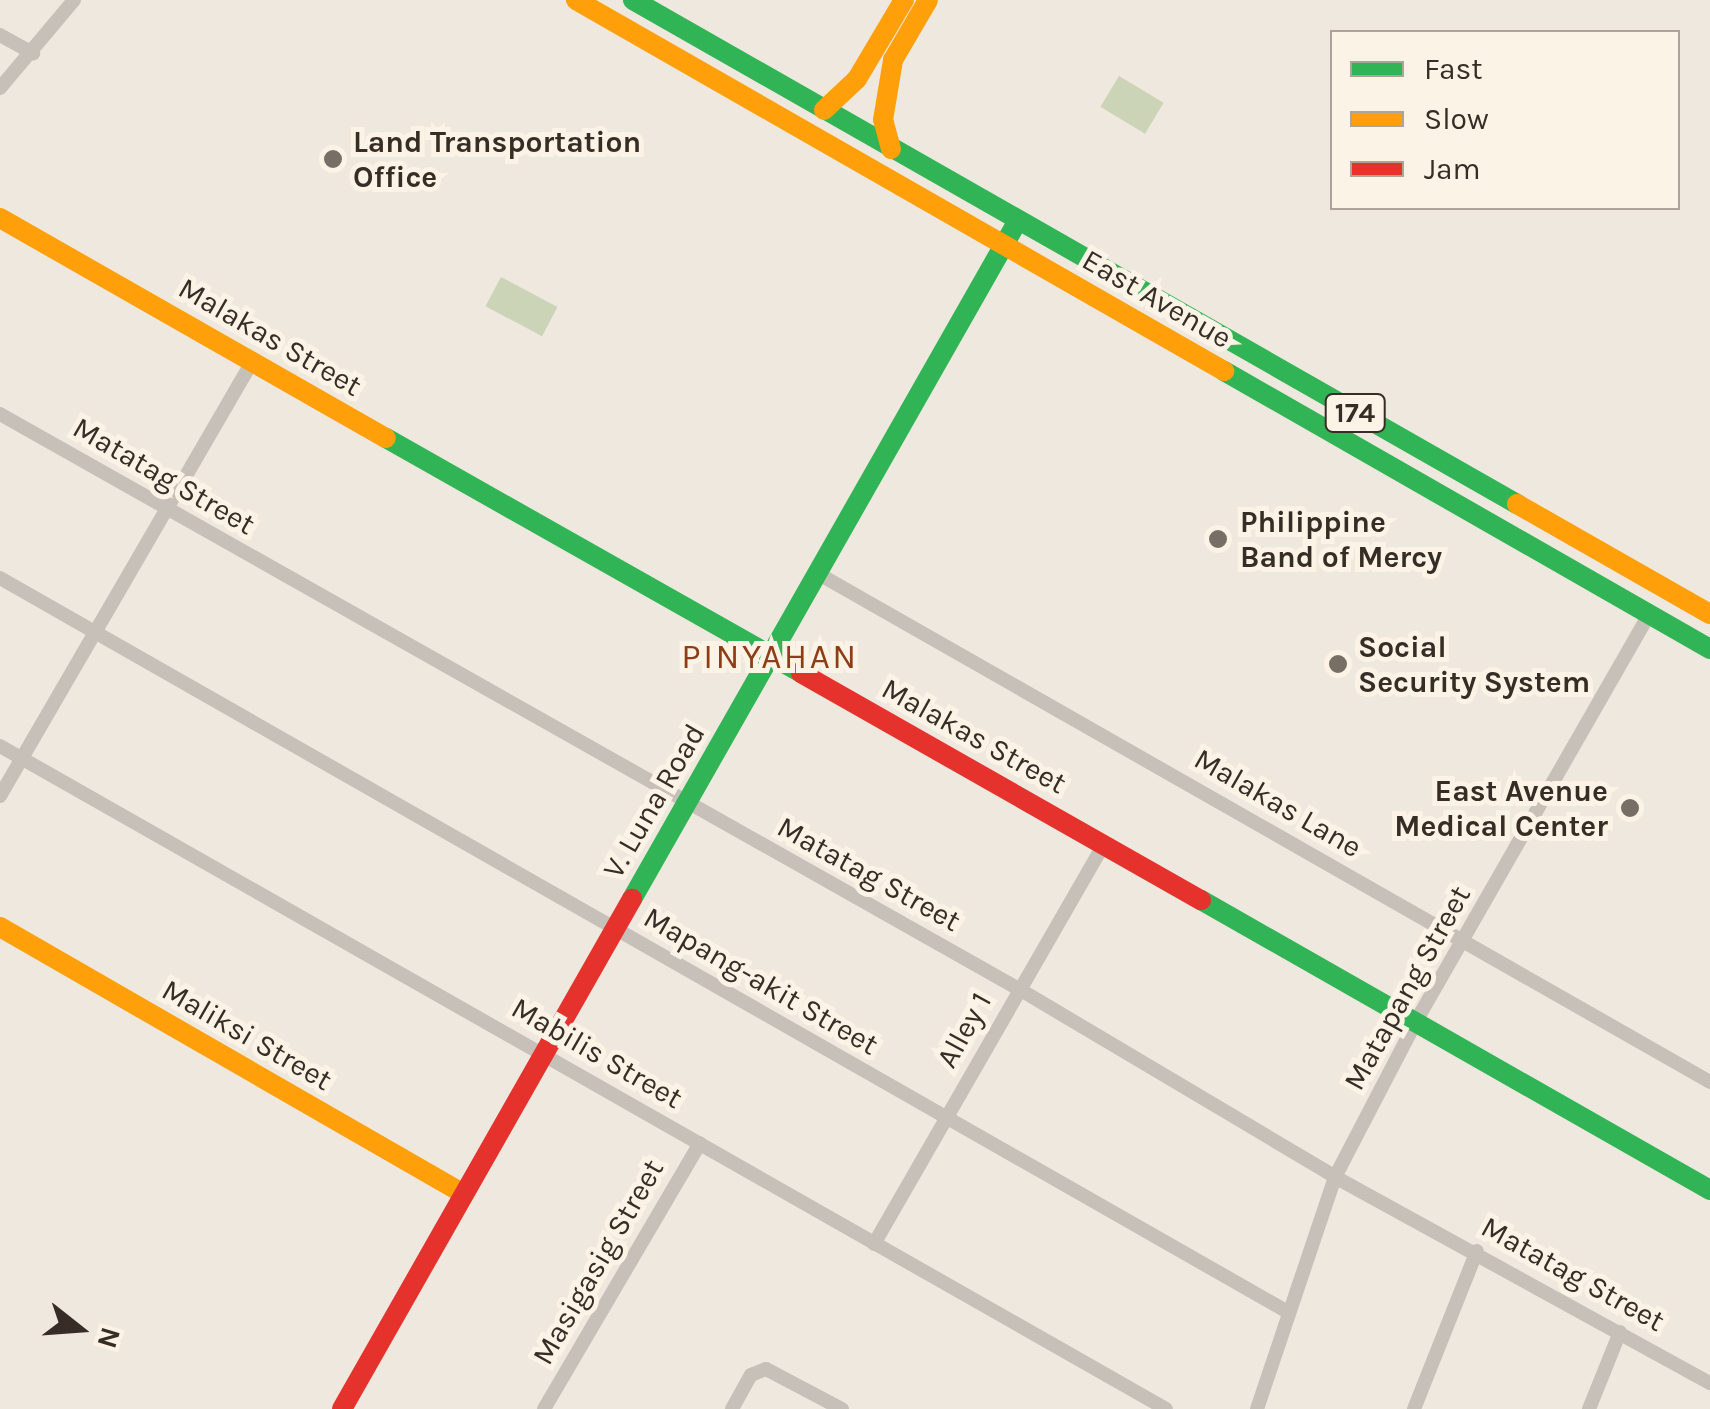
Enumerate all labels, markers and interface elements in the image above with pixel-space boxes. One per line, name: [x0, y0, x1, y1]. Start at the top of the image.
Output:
legend: [1330, 30, 1680, 210]
text: Fast: [1424, 51, 1483, 87]
text: Slow: [1424, 101, 1489, 137]
place label: Land Transportation Office: [353, 124, 641, 194]
marker: Land Transportation Office: [322, 148, 344, 170]
text: Jam: [1424, 151, 1481, 187]
street label: East Avenue: [1076, 242, 1238, 356]
street label: Malakas Street: [172, 270, 368, 404]
road number: 174: [1322, 390, 1388, 436]
street label: Matatag Street: [67, 409, 261, 543]
place label: Philippine Band of Mercy: [1240, 504, 1442, 574]
marker: Philippine Band of Mercy: [1205, 526, 1231, 552]
place label: Social Security System: [1358, 629, 1590, 700]
district label: PINYAHAN: [681, 636, 859, 678]
marker: Social Security System: [1327, 653, 1349, 675]
street label: Malakas Street: [875, 670, 1073, 802]
street label: V. Luna Road: [595, 717, 713, 885]
street label: Malakas Lane: [1188, 741, 1368, 865]
place label: East Avenue Medical Center: [1394, 773, 1608, 844]
marker: East Avenue Medical Center: [1617, 795, 1643, 821]
street label: Matatag Street: [771, 809, 967, 939]
street label: Matapang Street: [1336, 879, 1478, 1097]
street label: Mapang-akit Street: [637, 899, 885, 1063]
street label: Maliksi Street: [156, 972, 338, 1098]
street label: Alley 1: [929, 986, 999, 1074]
street label: Mabilis Street: [505, 990, 689, 1116]
street label: Masigasig Street: [525, 1153, 671, 1371]
street label: Matatag Street: [1475, 1209, 1671, 1339]
north arrow: [30, 1279, 130, 1379]
text: N: [90, 1323, 128, 1352]

